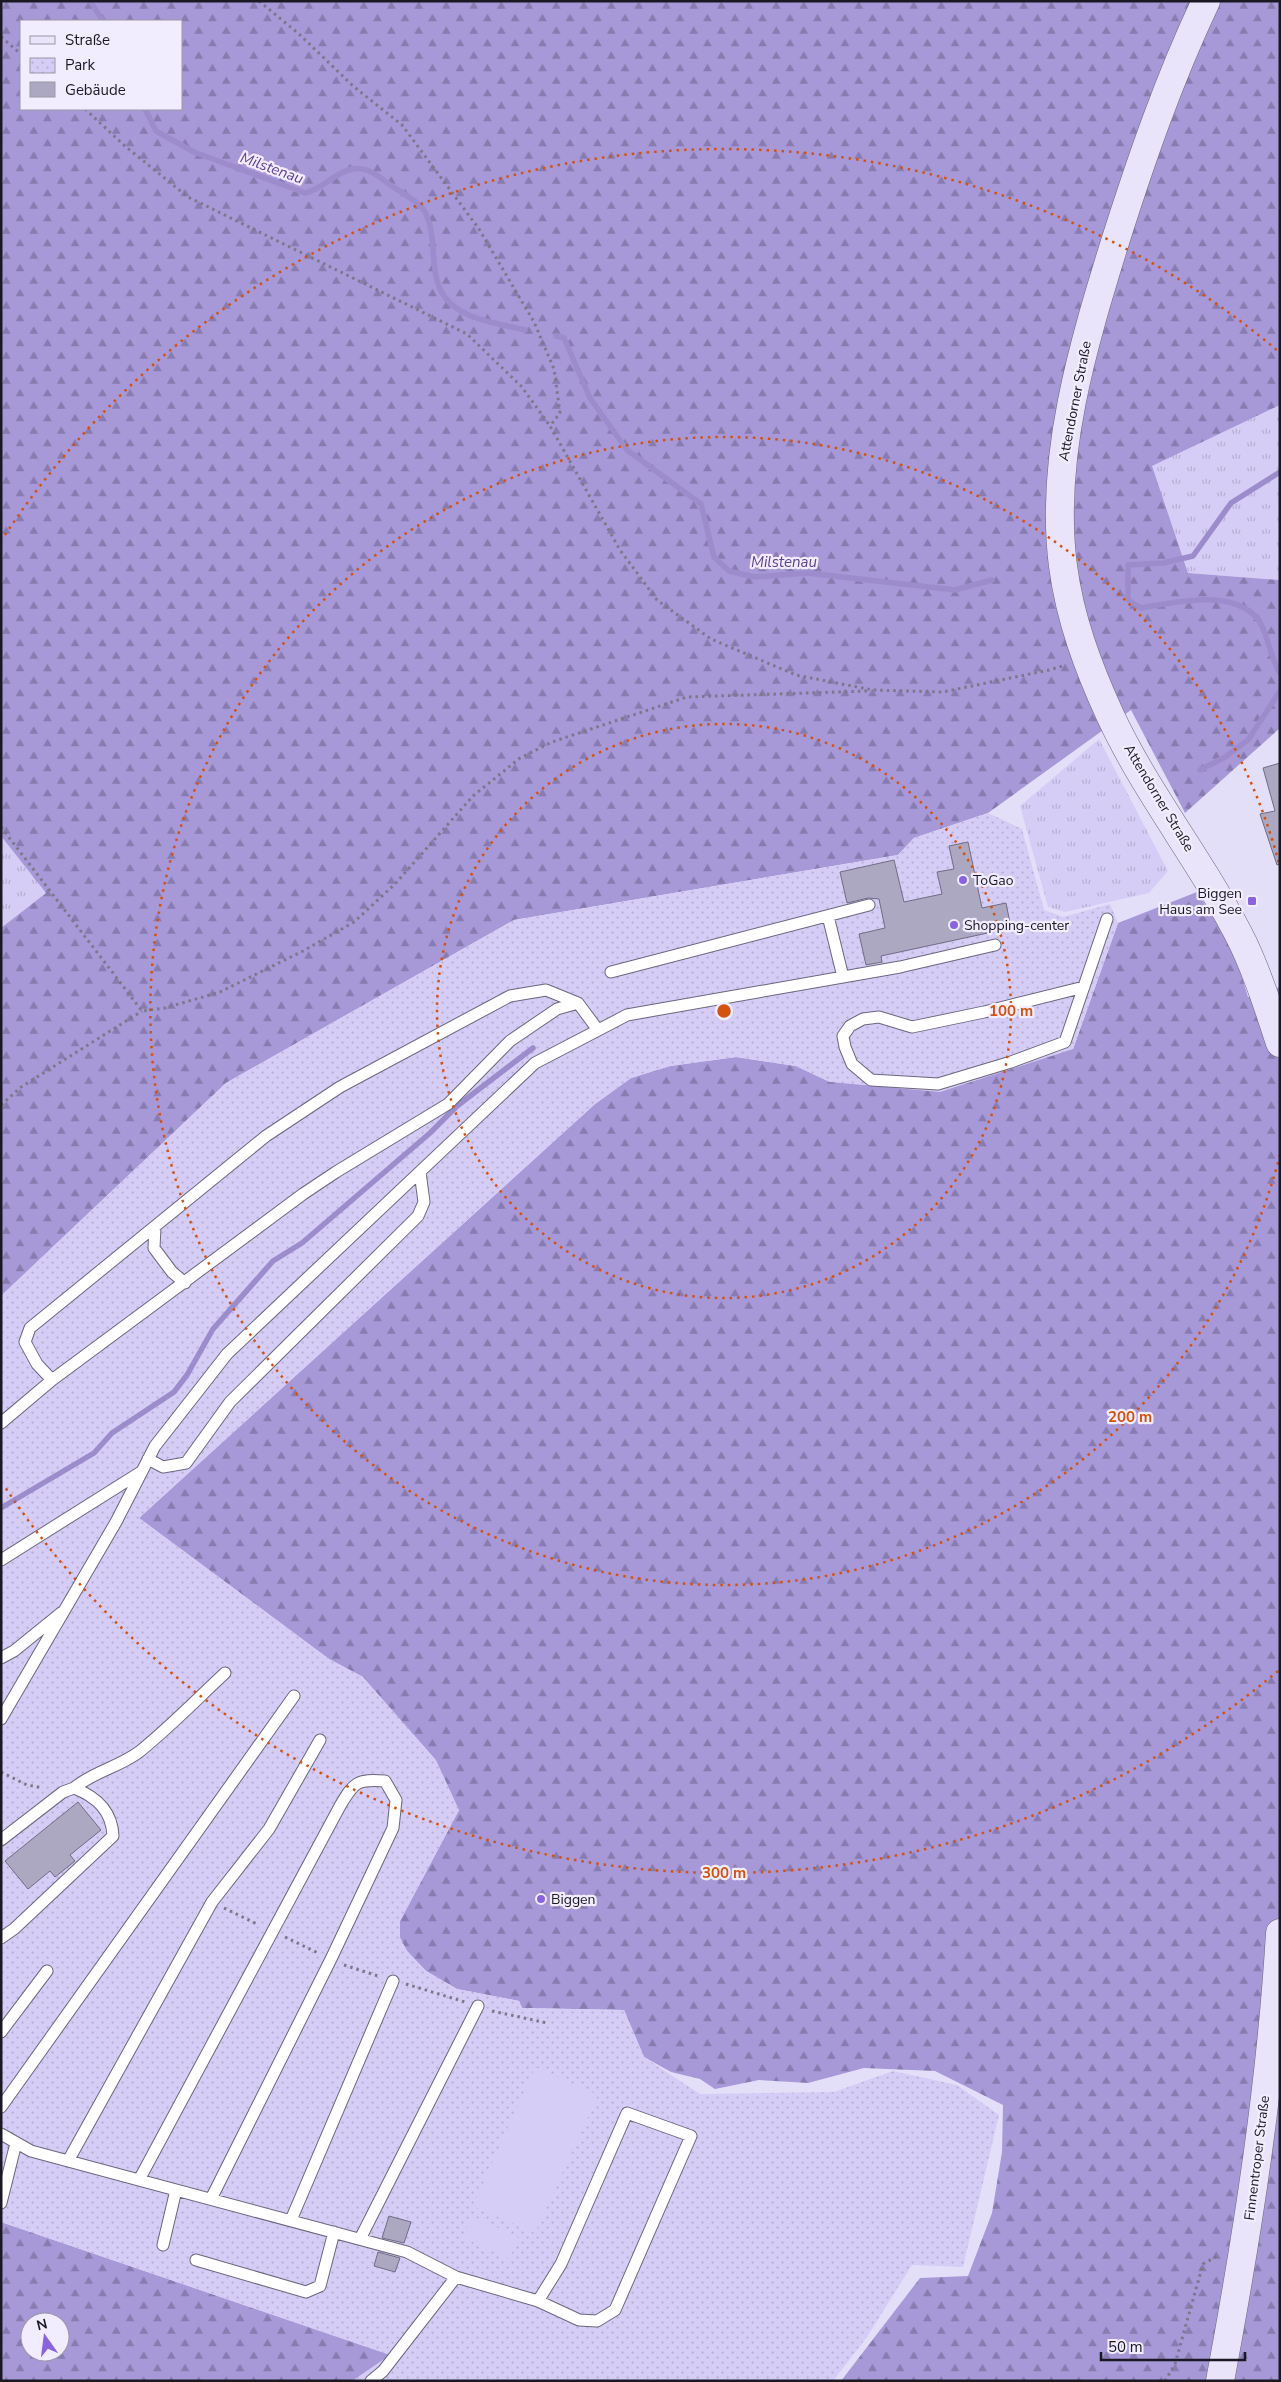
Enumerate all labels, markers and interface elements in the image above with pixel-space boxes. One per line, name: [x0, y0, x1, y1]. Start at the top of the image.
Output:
legend: [20, 20, 182, 110]
text: Straße: [65, 30, 110, 50]
text: Park: [65, 55, 95, 75]
text: Gebäude: [65, 80, 126, 100]
water label: Milstenau: [238, 147, 306, 189]
street label: Attendorner Straße: [1054, 339, 1096, 463]
water label: Milstenau: [751, 552, 817, 572]
street label: Attendorner Straße: [1119, 741, 1199, 855]
place label: ToGao: [973, 871, 1014, 890]
marker: ToGao: [957, 874, 969, 886]
place label: Biggen Haus am See: [1159, 884, 1242, 919]
marker: Biggen Haus am See: [1246, 895, 1258, 907]
place label: Shopping-center: [964, 916, 1069, 935]
marker: Shopping-center: [948, 919, 960, 931]
text: 100 m: [989, 1001, 1033, 1021]
centre of rings: [715, 1002, 733, 1020]
text: 200 m: [1108, 1407, 1152, 1427]
text: 300 m: [702, 1863, 746, 1883]
place label: Biggen: [551, 1890, 596, 1909]
marker: Biggen: [535, 1893, 547, 1905]
street label: Finnentroper Straße: [1240, 2094, 1274, 2222]
north arrow: [20, 2312, 70, 2362]
text: N: [35, 2314, 49, 2335]
scale bar: [1101, 2330, 1245, 2362]
text: 50 m: [1108, 2337, 1143, 2357]

